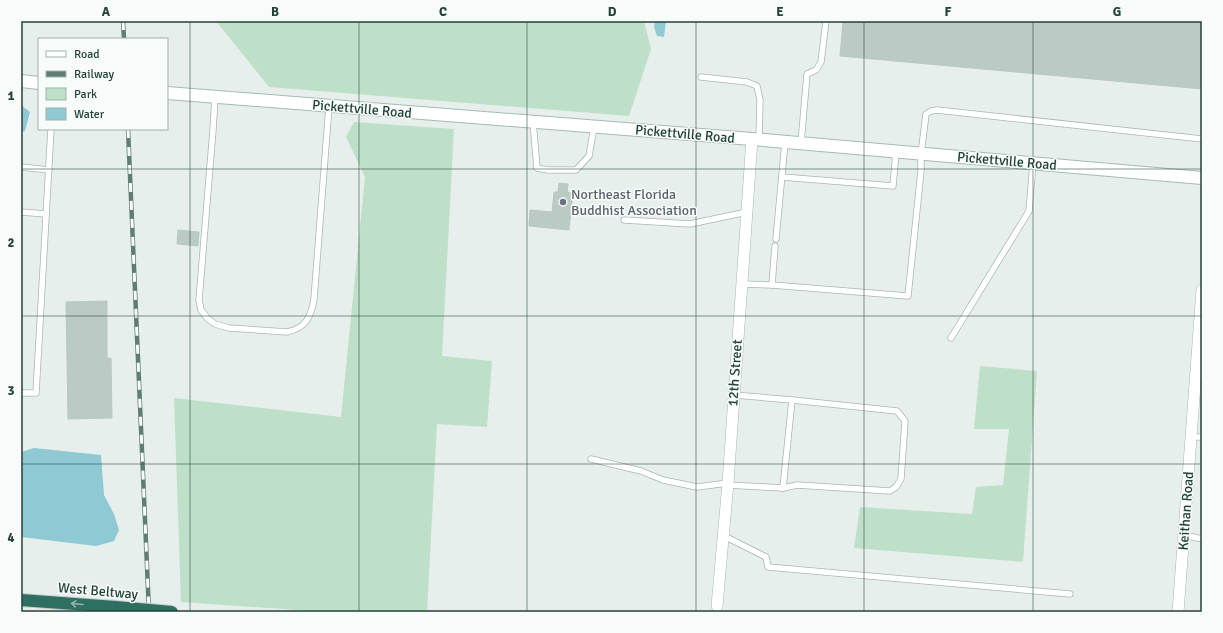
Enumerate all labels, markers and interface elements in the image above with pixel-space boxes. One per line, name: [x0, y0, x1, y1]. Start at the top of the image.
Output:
text: A: [102, 4, 111, 20]
text: B: [271, 4, 279, 20]
text: C: [439, 4, 447, 20]
text: D: [608, 4, 617, 20]
text: E: [776, 4, 784, 20]
text: F: [945, 4, 952, 20]
text: G: [1113, 4, 1121, 20]
legend: [38, 38, 168, 130]
text: Road: [74, 47, 100, 62]
text: Railway: [74, 67, 114, 82]
text: Park: [74, 87, 97, 102]
text: 1: [7, 88, 15, 104]
street label: Pickettville Road: [311, 96, 413, 122]
text: Water: [74, 107, 105, 122]
street label: Pickettville Road: [634, 121, 736, 147]
street label: Pickettville Road: [956, 148, 1058, 174]
place label: Northeast Florida Buddhist Association: [571, 186, 697, 219]
marker: Northeast Florida Buddhist Association: [558, 197, 568, 207]
text: 2: [7, 235, 15, 251]
street label: 12th Street: [724, 339, 746, 407]
text: 3: [7, 383, 15, 399]
street label: Keithan Road: [1175, 471, 1197, 551]
text: 4: [7, 530, 15, 546]
street label: West Beltway: [57, 579, 139, 603]
one-way arrow: [70, 601, 83, 608]

